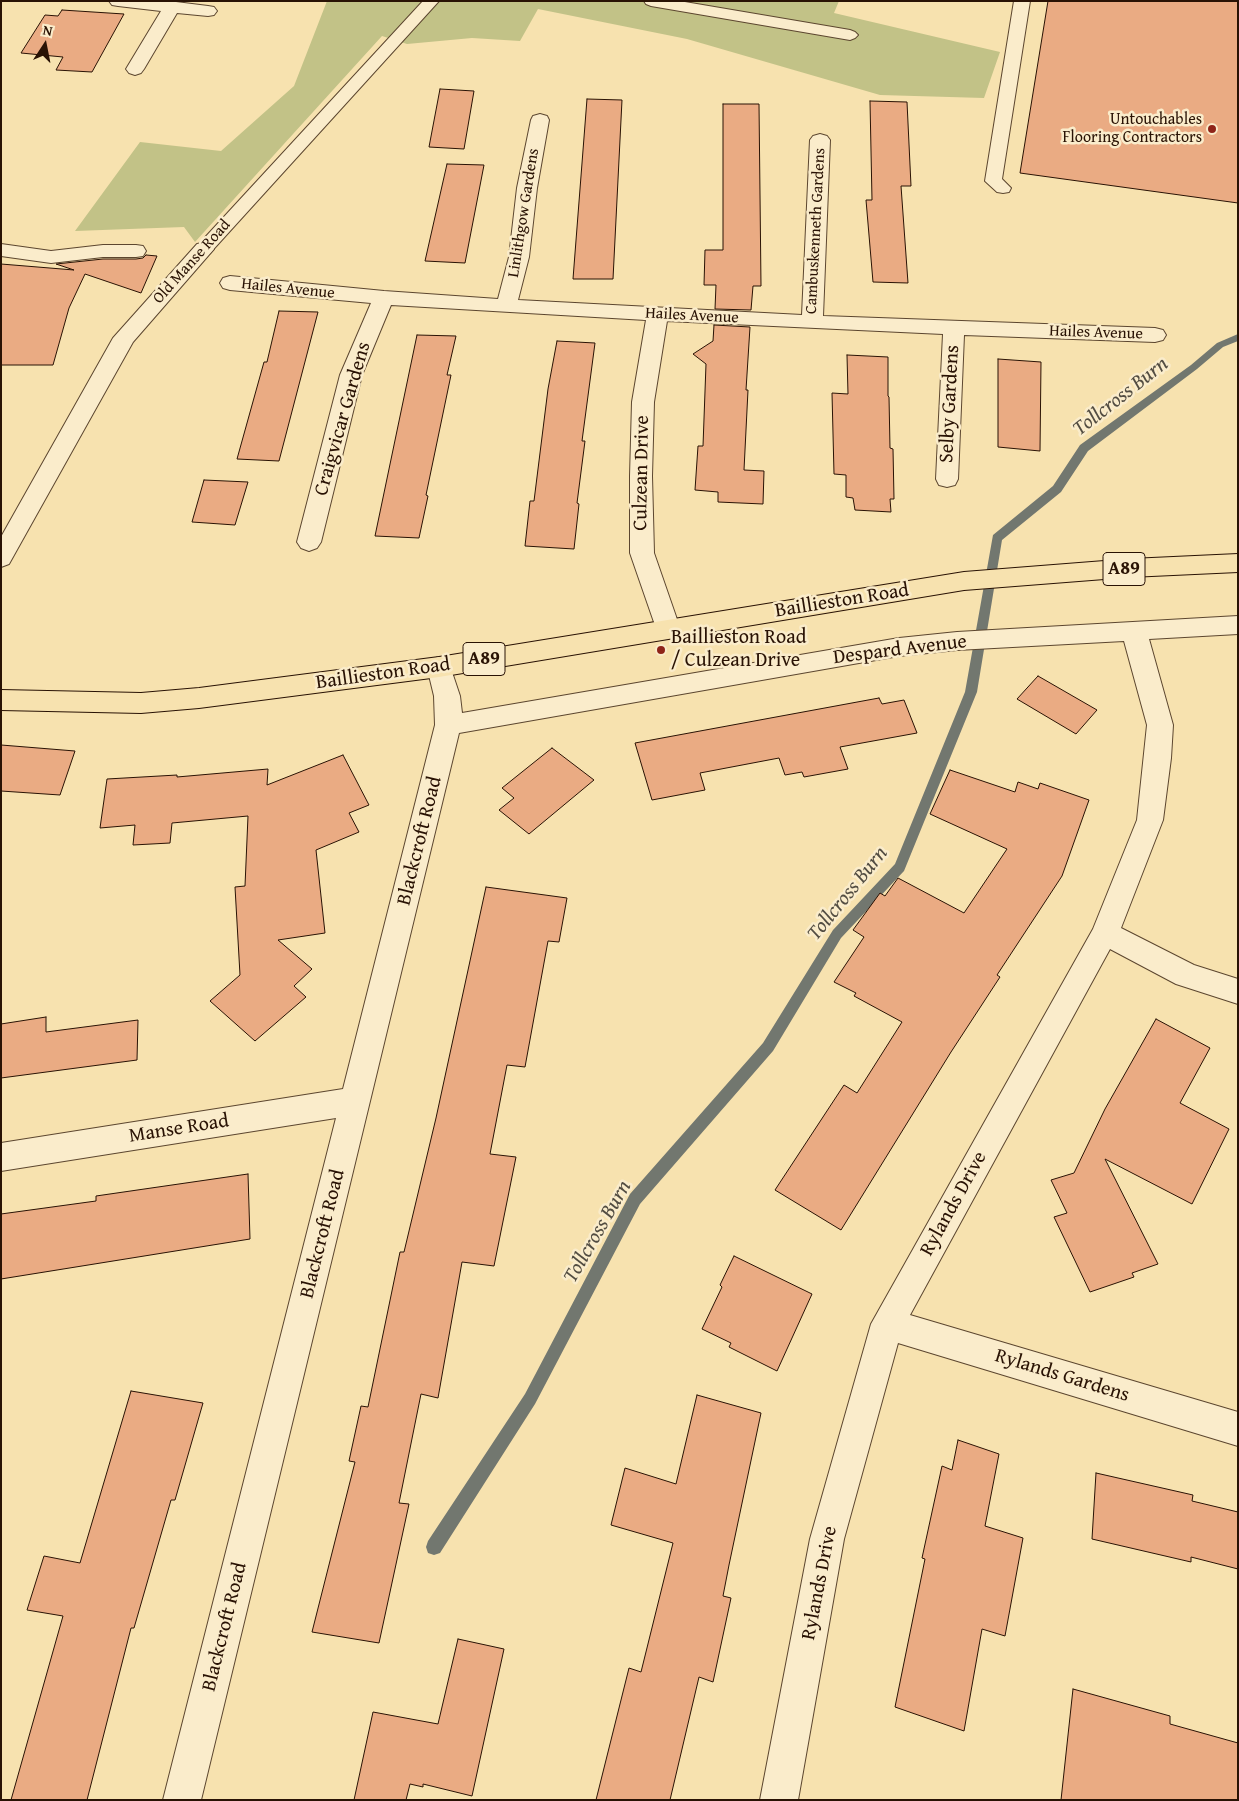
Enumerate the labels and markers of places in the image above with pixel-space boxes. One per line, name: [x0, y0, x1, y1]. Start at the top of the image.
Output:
place label: Untouchables Flooring Contractors: [1062, 110, 1202, 148]
marker: Untouchables Flooring Contractors: [1206, 123, 1218, 135]
place label: Baillieston Road / Culzean Drive: [671, 626, 806, 673]
marker: Baillieston Road / Culzean Drive: [655, 644, 667, 656]

